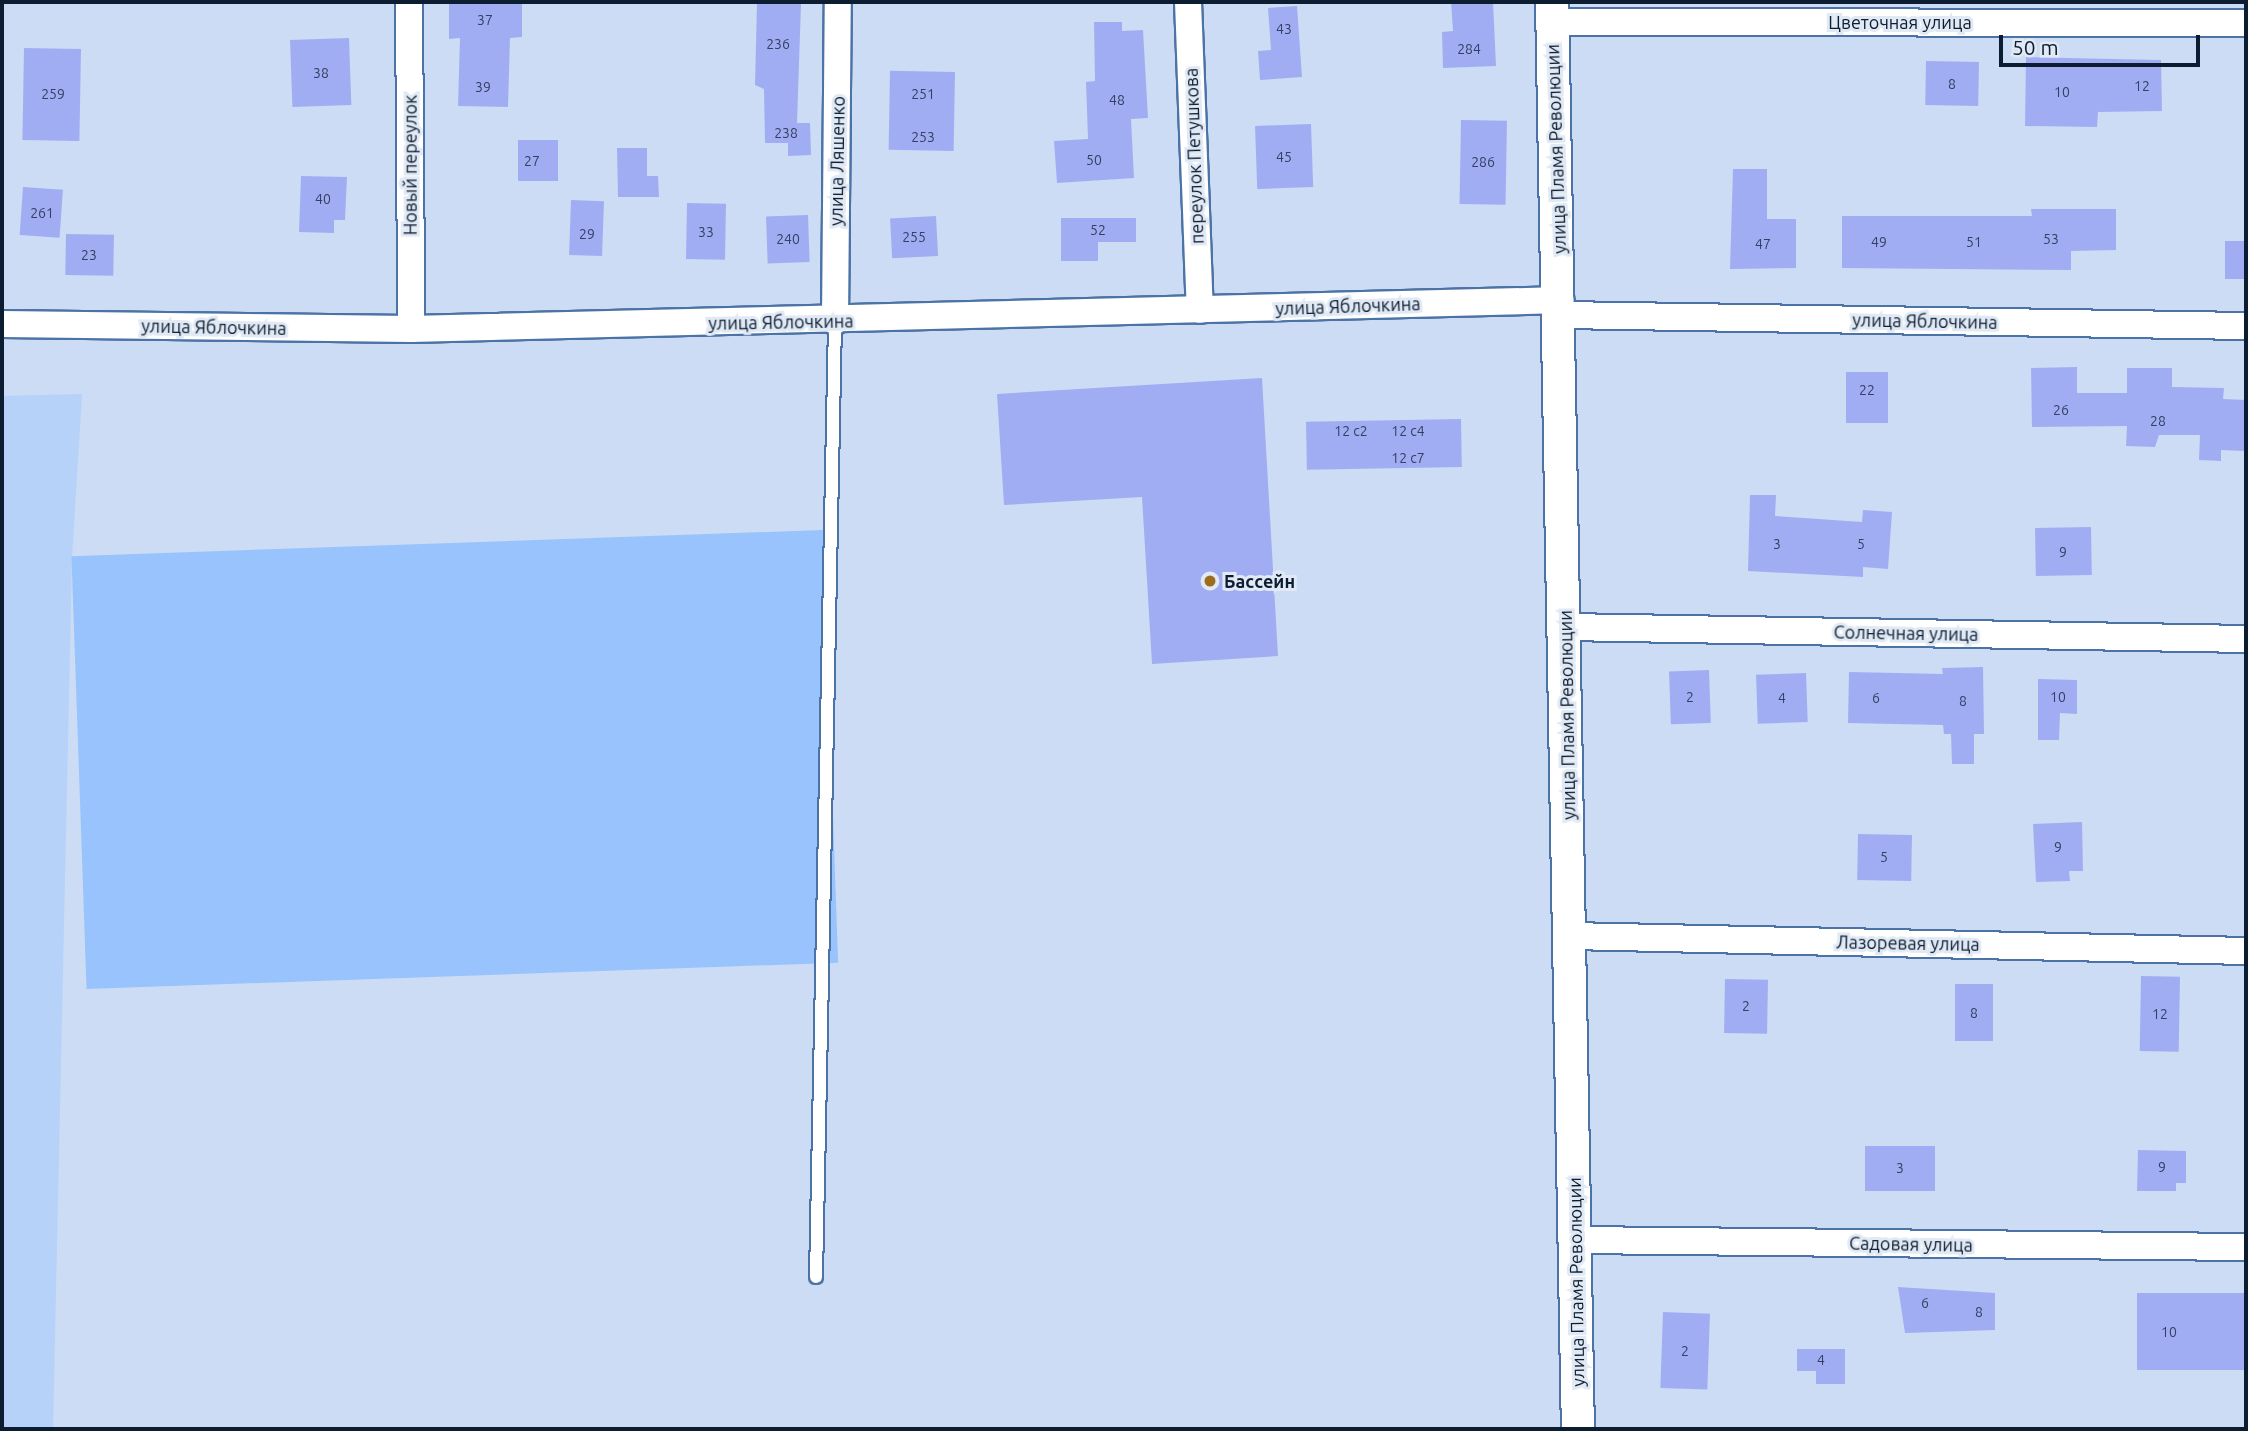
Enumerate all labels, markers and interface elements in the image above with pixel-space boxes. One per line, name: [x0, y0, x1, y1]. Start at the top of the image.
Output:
street label: Цветочная улица: [1828, 11, 1972, 33]
house number: 37: [477, 12, 493, 28]
house number: 43: [1276, 21, 1292, 37]
scale bar: [2003, 21, 2204, 65]
text: 50 m: [2012, 35, 2059, 59]
house number: 236: [766, 36, 790, 52]
house number: 284: [1457, 41, 1481, 57]
street label: улица Пламя Революции: [1542, 44, 1570, 254]
house number: 38: [313, 65, 329, 81]
street label: переулок Петушкова: [1180, 68, 1208, 244]
house number: 8: [1948, 76, 1956, 92]
house number: 12: [2134, 78, 2150, 94]
house number: 39: [475, 79, 491, 95]
house number: 10: [2054, 84, 2070, 100]
house number: 259: [41, 86, 65, 102]
house number: 251: [911, 86, 935, 102]
house number: 48: [1109, 92, 1125, 108]
street label: Новый переулок: [399, 95, 421, 235]
street label: улица Ляшенко: [825, 96, 849, 226]
house number: 238: [774, 125, 798, 141]
house number: 253: [911, 129, 935, 145]
house number: 45: [1276, 149, 1292, 165]
house number: 50: [1086, 152, 1102, 168]
house number: 27: [524, 153, 540, 169]
house number: 286: [1471, 154, 1495, 170]
house number: 40: [315, 191, 331, 207]
house number: 261: [30, 205, 54, 221]
house number: 52: [1090, 222, 1106, 238]
house number: 33: [698, 224, 714, 240]
house number: 29: [579, 226, 595, 242]
house number: 255: [902, 229, 926, 245]
house number: 240: [776, 231, 800, 247]
house number: 53: [2043, 231, 2059, 247]
house number: 49: [1871, 234, 1887, 250]
house number: 51: [1966, 234, 1982, 250]
house number: 47: [1755, 236, 1771, 252]
house number: 23: [81, 247, 97, 263]
street label: улица Яблочкина: [1275, 293, 1421, 319]
street label: улица Яблочкина: [1852, 309, 1998, 333]
street label: улица Яблочкина: [708, 310, 854, 334]
street label: улица Яблочкина: [141, 315, 287, 339]
house number: 22: [1859, 382, 1875, 398]
house number: 26: [2053, 402, 2069, 418]
house number: 28: [2150, 413, 2166, 429]
house number: 12 с2: [1334, 423, 1368, 439]
house number: 12 с4: [1391, 423, 1425, 439]
house number: 12 с7: [1391, 450, 1425, 466]
house number: 3: [1773, 536, 1781, 552]
house number: 5: [1857, 536, 1865, 552]
house number: 9: [2059, 544, 2067, 560]
place label: Бассейн: [1224, 570, 1295, 592]
marker: Бассейн: [1202, 573, 1218, 589]
street label: улица Пламя Революции: [1554, 610, 1580, 820]
street label: Солнечная улица: [1833, 621, 1979, 645]
house number: 2: [1686, 689, 1694, 705]
house number: 10: [2050, 689, 2066, 705]
house number: 4: [1778, 690, 1786, 706]
house number: 6: [1872, 690, 1880, 706]
house number: 8: [1959, 693, 1967, 709]
house number: 9: [2054, 839, 2062, 855]
house number: 5: [1880, 849, 1888, 865]
street label: Лазоревая улица: [1836, 931, 1980, 955]
house number: 2: [1742, 998, 1750, 1014]
house number: 8: [1970, 1005, 1978, 1021]
house number: 12: [2152, 1006, 2168, 1022]
house number: 9: [2158, 1159, 2166, 1175]
house number: 3: [1896, 1160, 1904, 1176]
street label: улица Пламя Революции: [1563, 1177, 1589, 1387]
street label: Садовая улица: [1849, 1232, 1973, 1256]
house number: 6: [1921, 1295, 1929, 1311]
house number: 8: [1975, 1304, 1983, 1320]
house number: 10: [2161, 1324, 2177, 1340]
house number: 2: [1681, 1343, 1689, 1359]
house number: 4: [1817, 1352, 1825, 1368]

